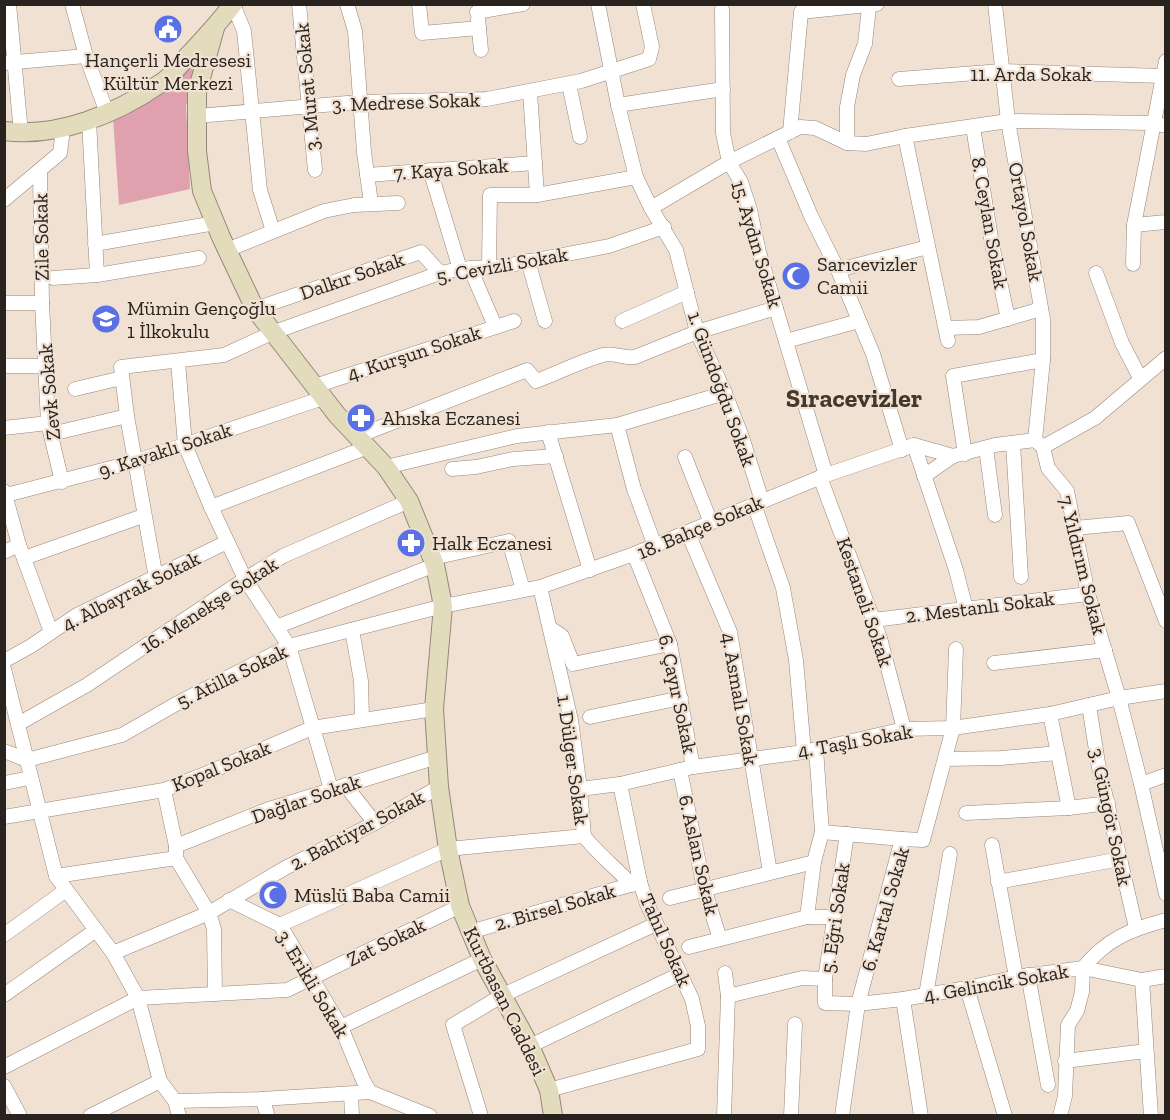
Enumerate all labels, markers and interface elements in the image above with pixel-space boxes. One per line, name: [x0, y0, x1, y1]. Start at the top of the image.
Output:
public building icon: Hançerli Medresesi Kültür Merkezi: [152, 13, 184, 45]
street label: 3. Murat Sokak: [289, 21, 325, 152]
place label: Hançerli Medresesi Kültür Merkezi: [85, 48, 252, 95]
street label: 11. Arda Sokak: [970, 62, 1092, 86]
street label: 3. Medrese Sokak: [332, 87, 481, 117]
street label: 7. Kaya Sokak: [393, 153, 510, 185]
street label: 8. Ceylan Sokak: [967, 155, 1014, 291]
street label: Ortayol Sokak: [1004, 160, 1048, 284]
street label: 15. Aydın Sokak: [726, 177, 788, 311]
street label: Zile Sokak: [28, 192, 54, 281]
street label: 5. Cevizli Sokak: [434, 242, 570, 288]
street label: Dalkır Sokak: [297, 247, 408, 305]
place label: Sarıcevizler Camii: [817, 252, 918, 299]
mosque icon: Sarıcevizler Camii: [780, 260, 812, 292]
place label: Mümin Gençoğlu 1 İlkokulu: [127, 296, 276, 343]
school or university icon: Mümin Gençoğlu 1 İlkokulu: [90, 303, 122, 335]
street label: 1. Gündoğdu Sokak: [683, 308, 761, 470]
street label: 4. Kurşun Sokak: [344, 320, 484, 386]
street label: Zevk Sokak: [33, 342, 65, 441]
district label: Sıracevizler: [786, 382, 922, 414]
pharmacy icon: Ahıska Eczanesi: [345, 402, 377, 434]
place label: Ahıska Eczanesi: [382, 406, 521, 430]
street label: 9. Kavaklı Sokak: [95, 417, 235, 483]
street label: 18. Bahçe Sokak: [633, 489, 767, 564]
street label: 7. Yıldırım Sokak: [1054, 493, 1112, 638]
pharmacy icon: Halk Eczanesi: [395, 527, 427, 559]
place label: Halk Eczanesi: [432, 531, 552, 555]
street label: Kestaneli Sokak: [832, 534, 899, 670]
street label: 4. Albayrak Sokak: [58, 546, 205, 636]
street label: 16. Menekşe Sokak: [136, 551, 283, 658]
street label: 2. Mestanlı Sokak: [904, 586, 1056, 628]
street label: 4. Asmalı Sokak: [717, 631, 764, 768]
street label: 6. Çayır Sokak: [654, 632, 702, 756]
street label: 5. Atilla Sokak: [173, 639, 292, 713]
street label: 1. Dülger Sokak: [552, 693, 594, 827]
street label: 4. Taşlı Sokak: [796, 719, 915, 763]
street label: Kopal Sokak: [168, 735, 275, 797]
street label: 3. Güngör Sokak: [1085, 746, 1137, 889]
street label: Dağlar Sokak: [248, 769, 364, 829]
street label: 2. Bahtiyar Sokak: [286, 784, 429, 875]
street label: 6. Aslan Sokak: [674, 793, 725, 918]
street label: 6. Kartal Sokak: [856, 843, 914, 974]
street label: 5. Eğri Sokak: [815, 860, 855, 975]
street label: 2. Birsel Sokak: [492, 878, 619, 936]
mosque icon: Müslü Baba Camii: [257, 879, 289, 911]
place label: Müslü Baba Camii: [294, 883, 450, 907]
street label: Tahıl Sokak: [635, 890, 697, 991]
street label: Zat Sokak: [343, 912, 430, 971]
street label: Kurtbasan Caddesi: [459, 923, 552, 1080]
street label: 3. Erikli Sokak: [271, 926, 355, 1043]
street label: 4. Gelincik Sokak: [922, 958, 1071, 1008]

